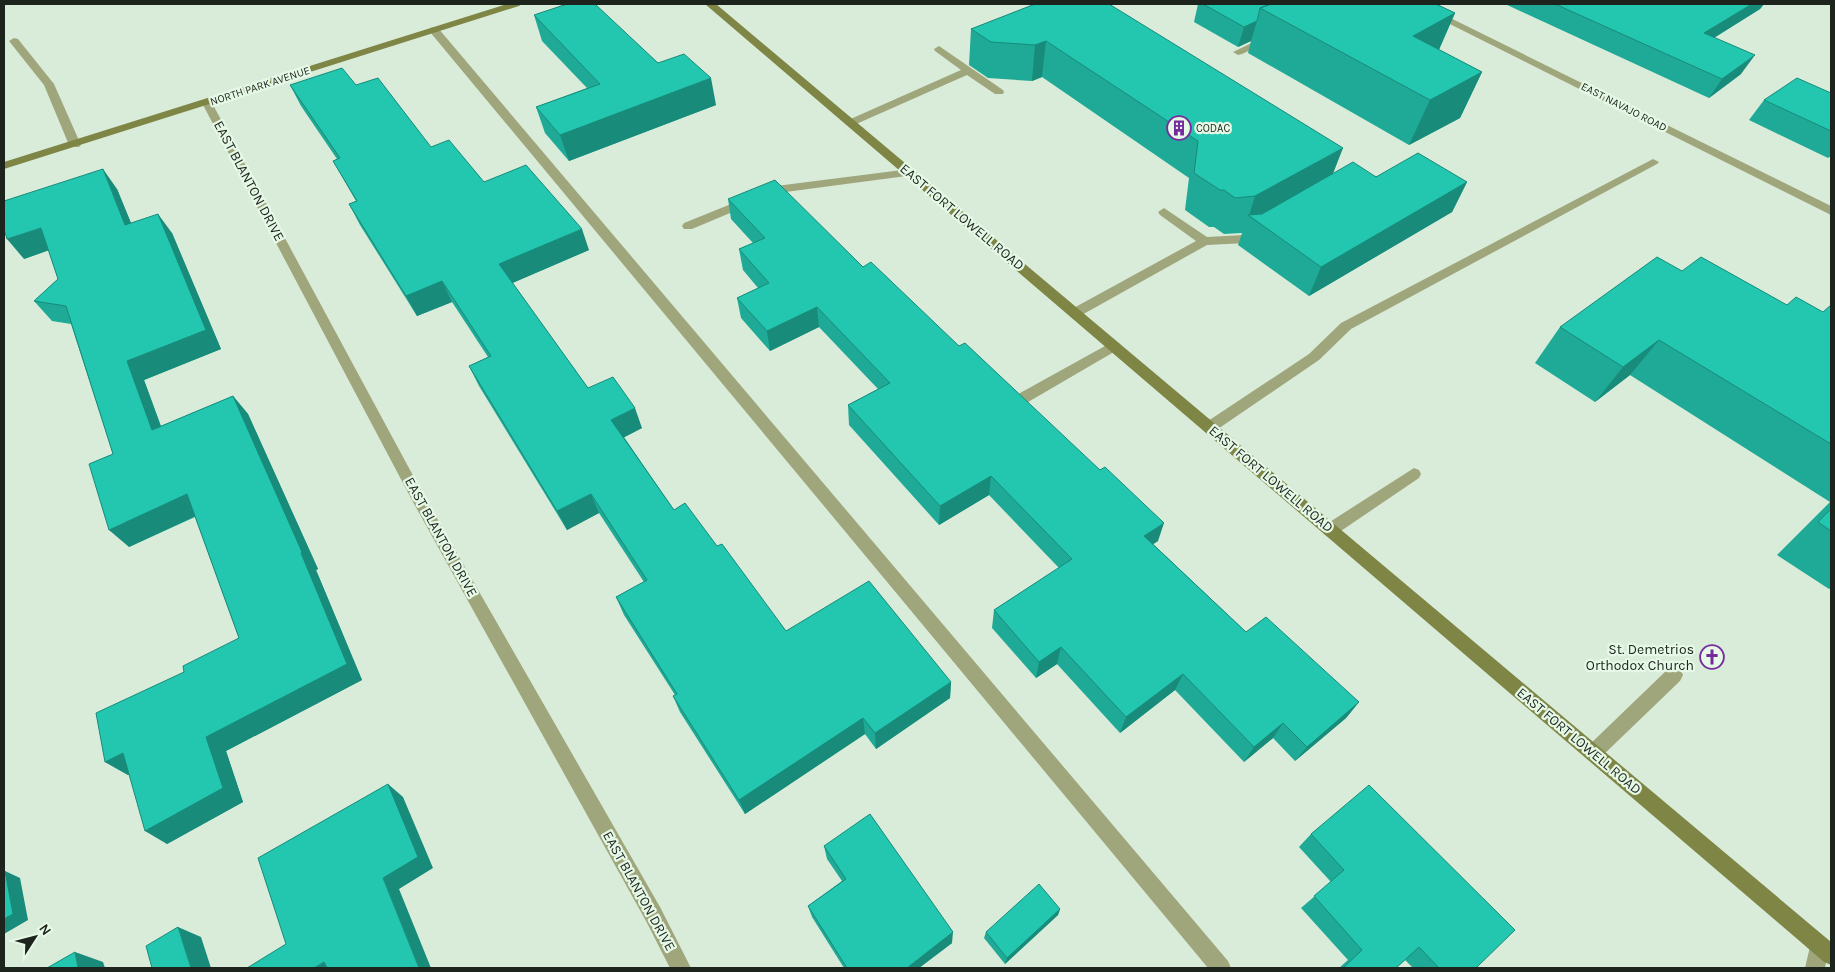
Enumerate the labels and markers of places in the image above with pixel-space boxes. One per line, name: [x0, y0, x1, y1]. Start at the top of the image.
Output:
building icon: CODAC: [1166, 115, 1192, 141]
place label: CODAC: [1196, 122, 1230, 135]
place label: St. Demetrios Orthodox Church: [1586, 641, 1694, 674]
church icon: St. Demetrios Orthodox Church: [1699, 644, 1725, 670]

